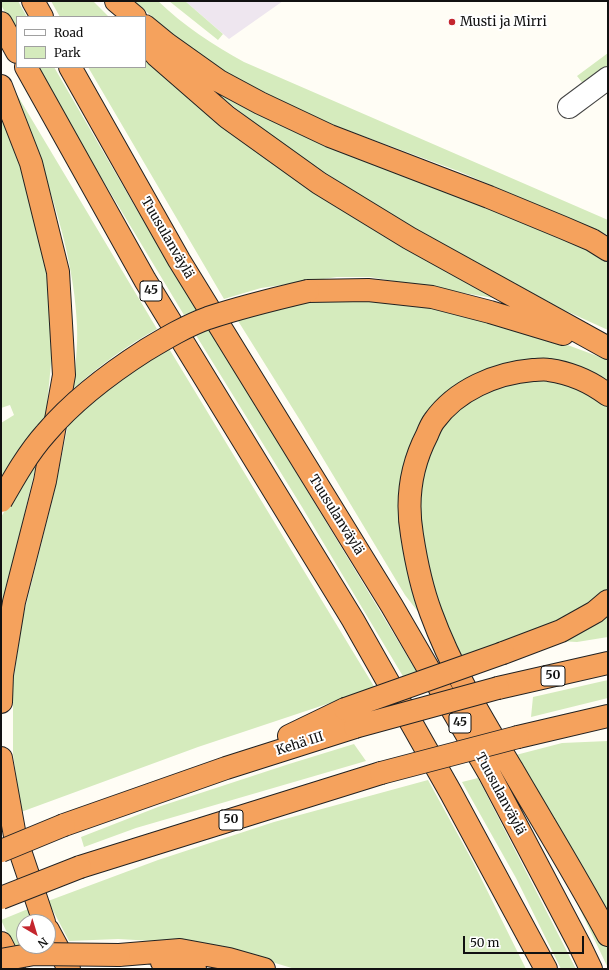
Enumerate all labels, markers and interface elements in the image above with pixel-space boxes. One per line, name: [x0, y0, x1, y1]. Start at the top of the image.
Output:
place label: Musti ja Mirri: [460, 14, 547, 30]
legend: [16, 16, 146, 68]
marker: Musti ja Mirri: [447, 17, 457, 27]
text: Road: [54, 25, 83, 40]
text: Park: [54, 45, 81, 60]
street label: Tuusulanväylä: [137, 195, 197, 281]
road number: 45: [140, 281, 162, 301]
street label: Tuusulanväylä: [305, 472, 367, 558]
road number: 50: [541, 666, 565, 686]
road number: 45: [449, 713, 471, 733]
street label: Kehä III: [274, 729, 326, 759]
street label: Tuusulanväylä: [472, 750, 528, 838]
road number: 50: [219, 810, 243, 830]
north arrow: [16, 914, 56, 954]
scale bar: [465, 928, 586, 954]
text: N: [35, 934, 51, 951]
text: 50 m: [470, 935, 499, 950]

